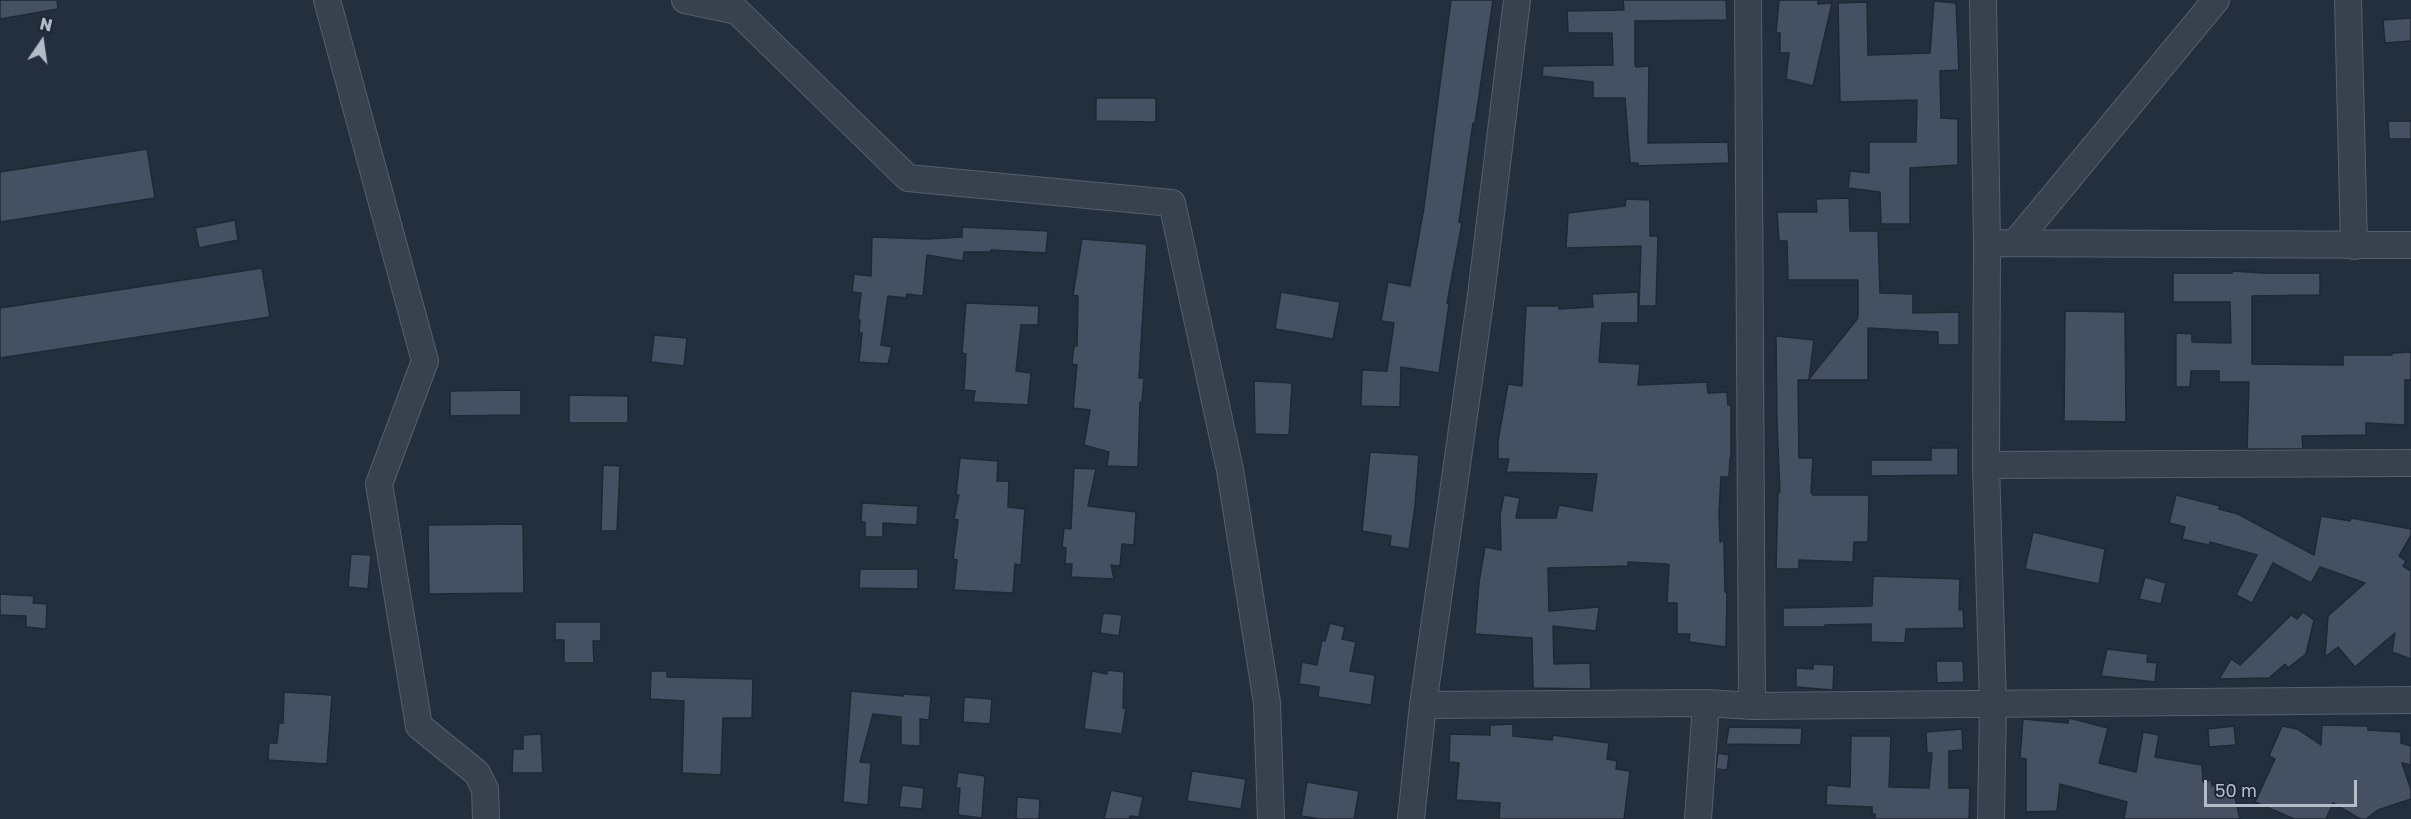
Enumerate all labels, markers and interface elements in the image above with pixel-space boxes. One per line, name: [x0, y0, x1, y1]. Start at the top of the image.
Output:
north arrow: [12, 12, 72, 72]
text: N: [38, 13, 54, 36]
scale bar: [2207, 768, 2360, 806]
text: 50 m: [2215, 779, 2257, 801]

